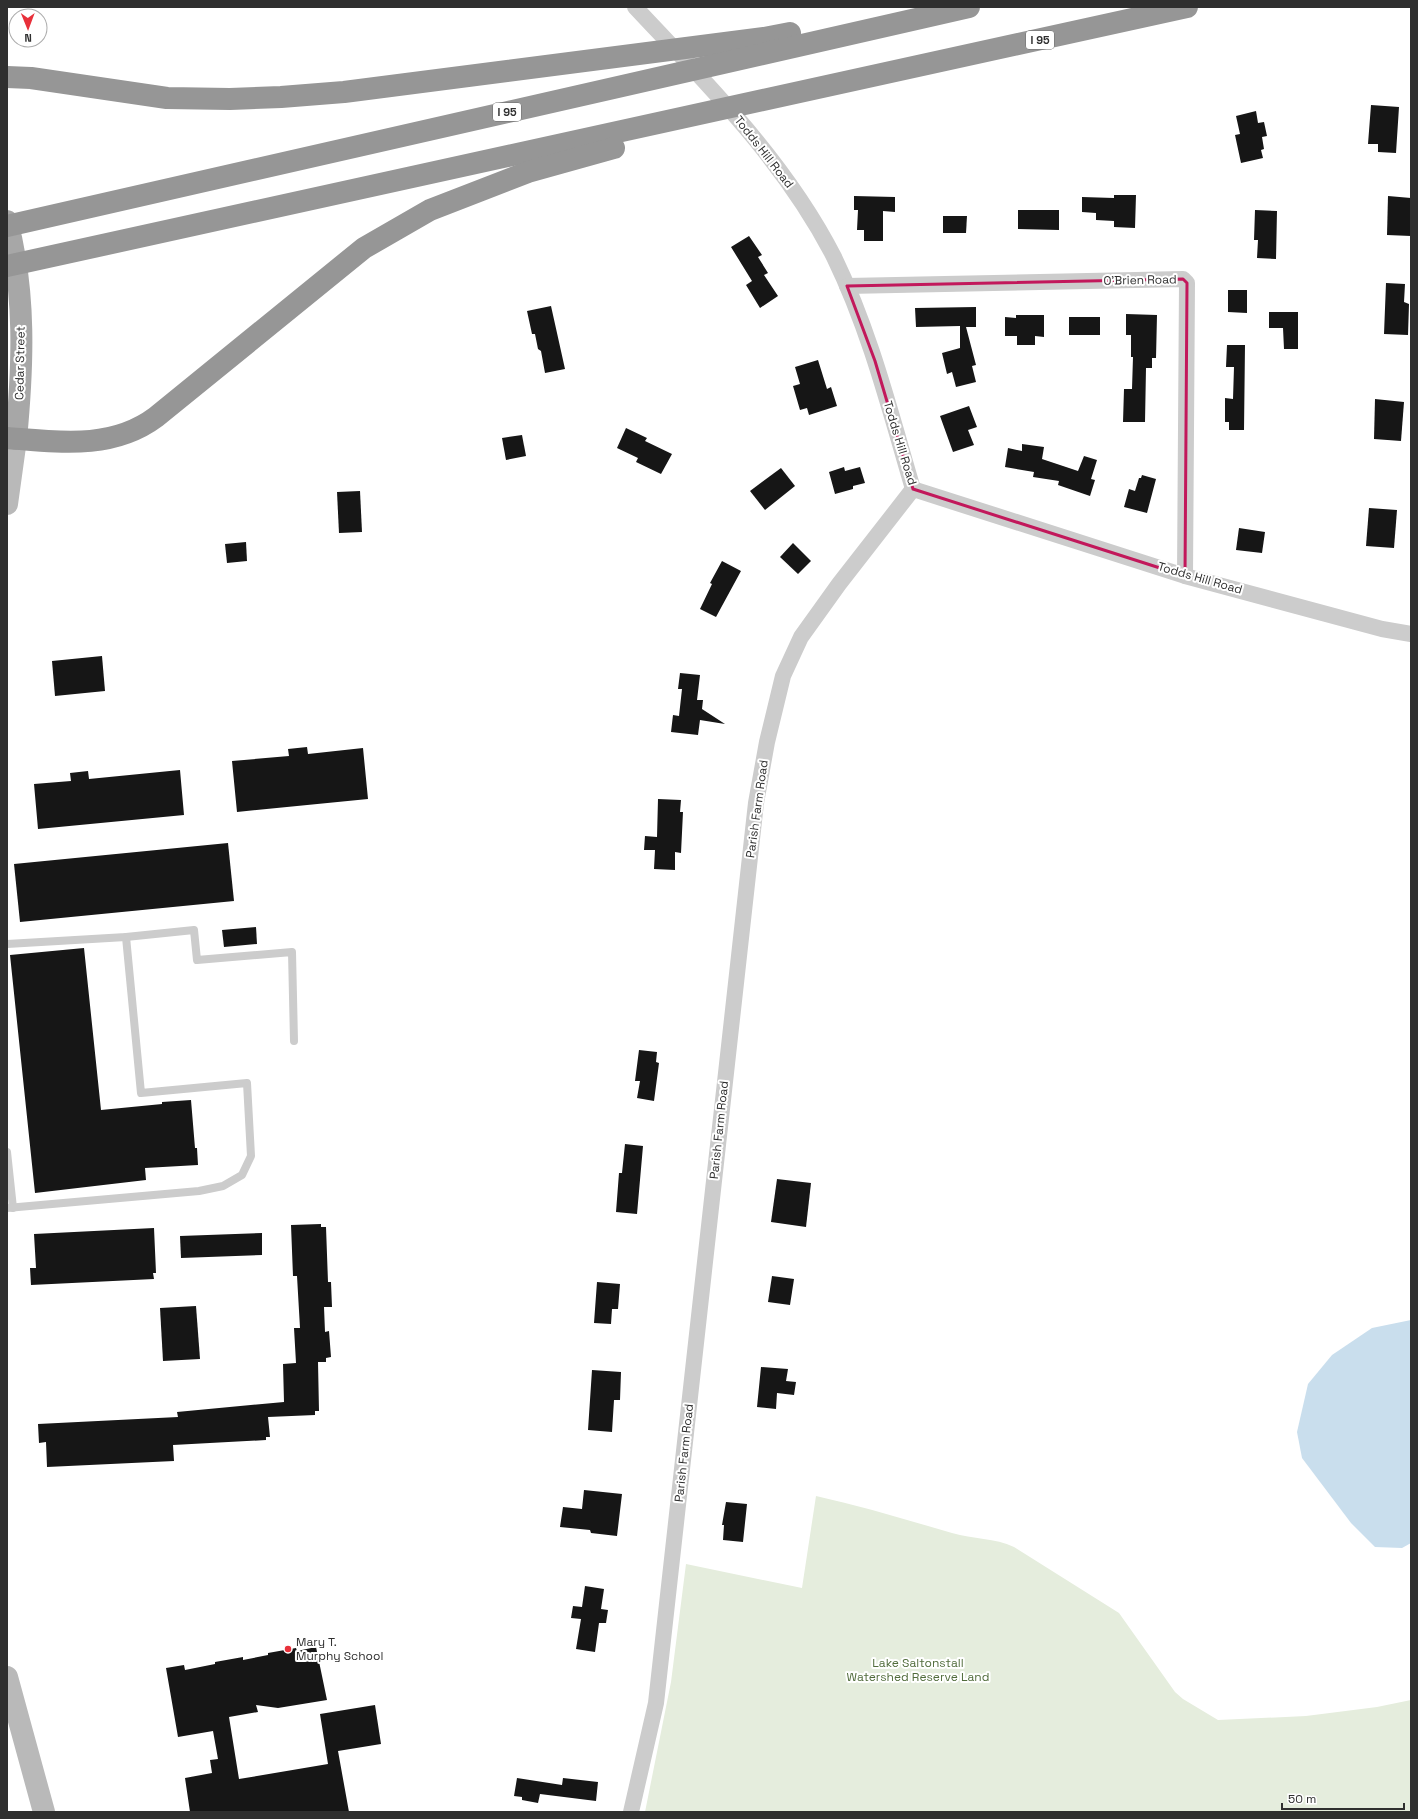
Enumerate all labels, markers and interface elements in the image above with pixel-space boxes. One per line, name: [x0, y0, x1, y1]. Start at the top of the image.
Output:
north arrow: [8, 8, 48, 48]
text: N: [24, 31, 32, 45]
road number: I 95: [1026, 31, 1054, 49]
road number: I 95: [493, 103, 521, 121]
street label: Todds Hill Road: [731, 113, 797, 191]
street label: O'Brien Road: [1103, 271, 1177, 289]
street label: Cedar Street: [11, 326, 29, 400]
street label: Todds Hill Road: [880, 399, 920, 487]
street label: Todds Hill Road: [1156, 558, 1244, 598]
street label: Parish Farm Road: [742, 759, 772, 859]
street label: Parish Farm Road: [706, 1080, 732, 1180]
street label: Parish Farm Road: [671, 1403, 697, 1503]
place label: Mary T. Murphy School: [296, 1634, 383, 1664]
marker: Mary T. Murphy School: [283, 1644, 293, 1654]
park label: Lake Saltonstall Watershed Reserve Land: [847, 1655, 989, 1685]
scale bar: [1282, 1785, 1404, 1811]
text: 50 m: [1288, 1791, 1316, 1807]

